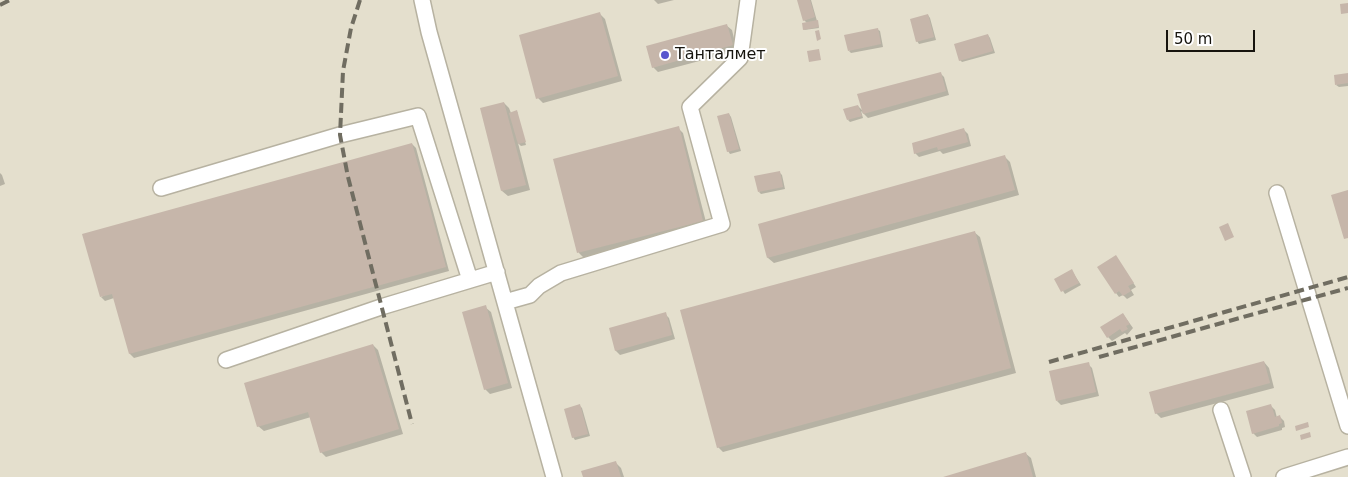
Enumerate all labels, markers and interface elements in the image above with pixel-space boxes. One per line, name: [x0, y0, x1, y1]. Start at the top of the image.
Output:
scale bar: [1168, 20, 1257, 52]
text: 50 m: [1174, 30, 1212, 48]
place label: Танталмет: [675, 45, 766, 65]
marker: Танталмет: [659, 49, 671, 61]

